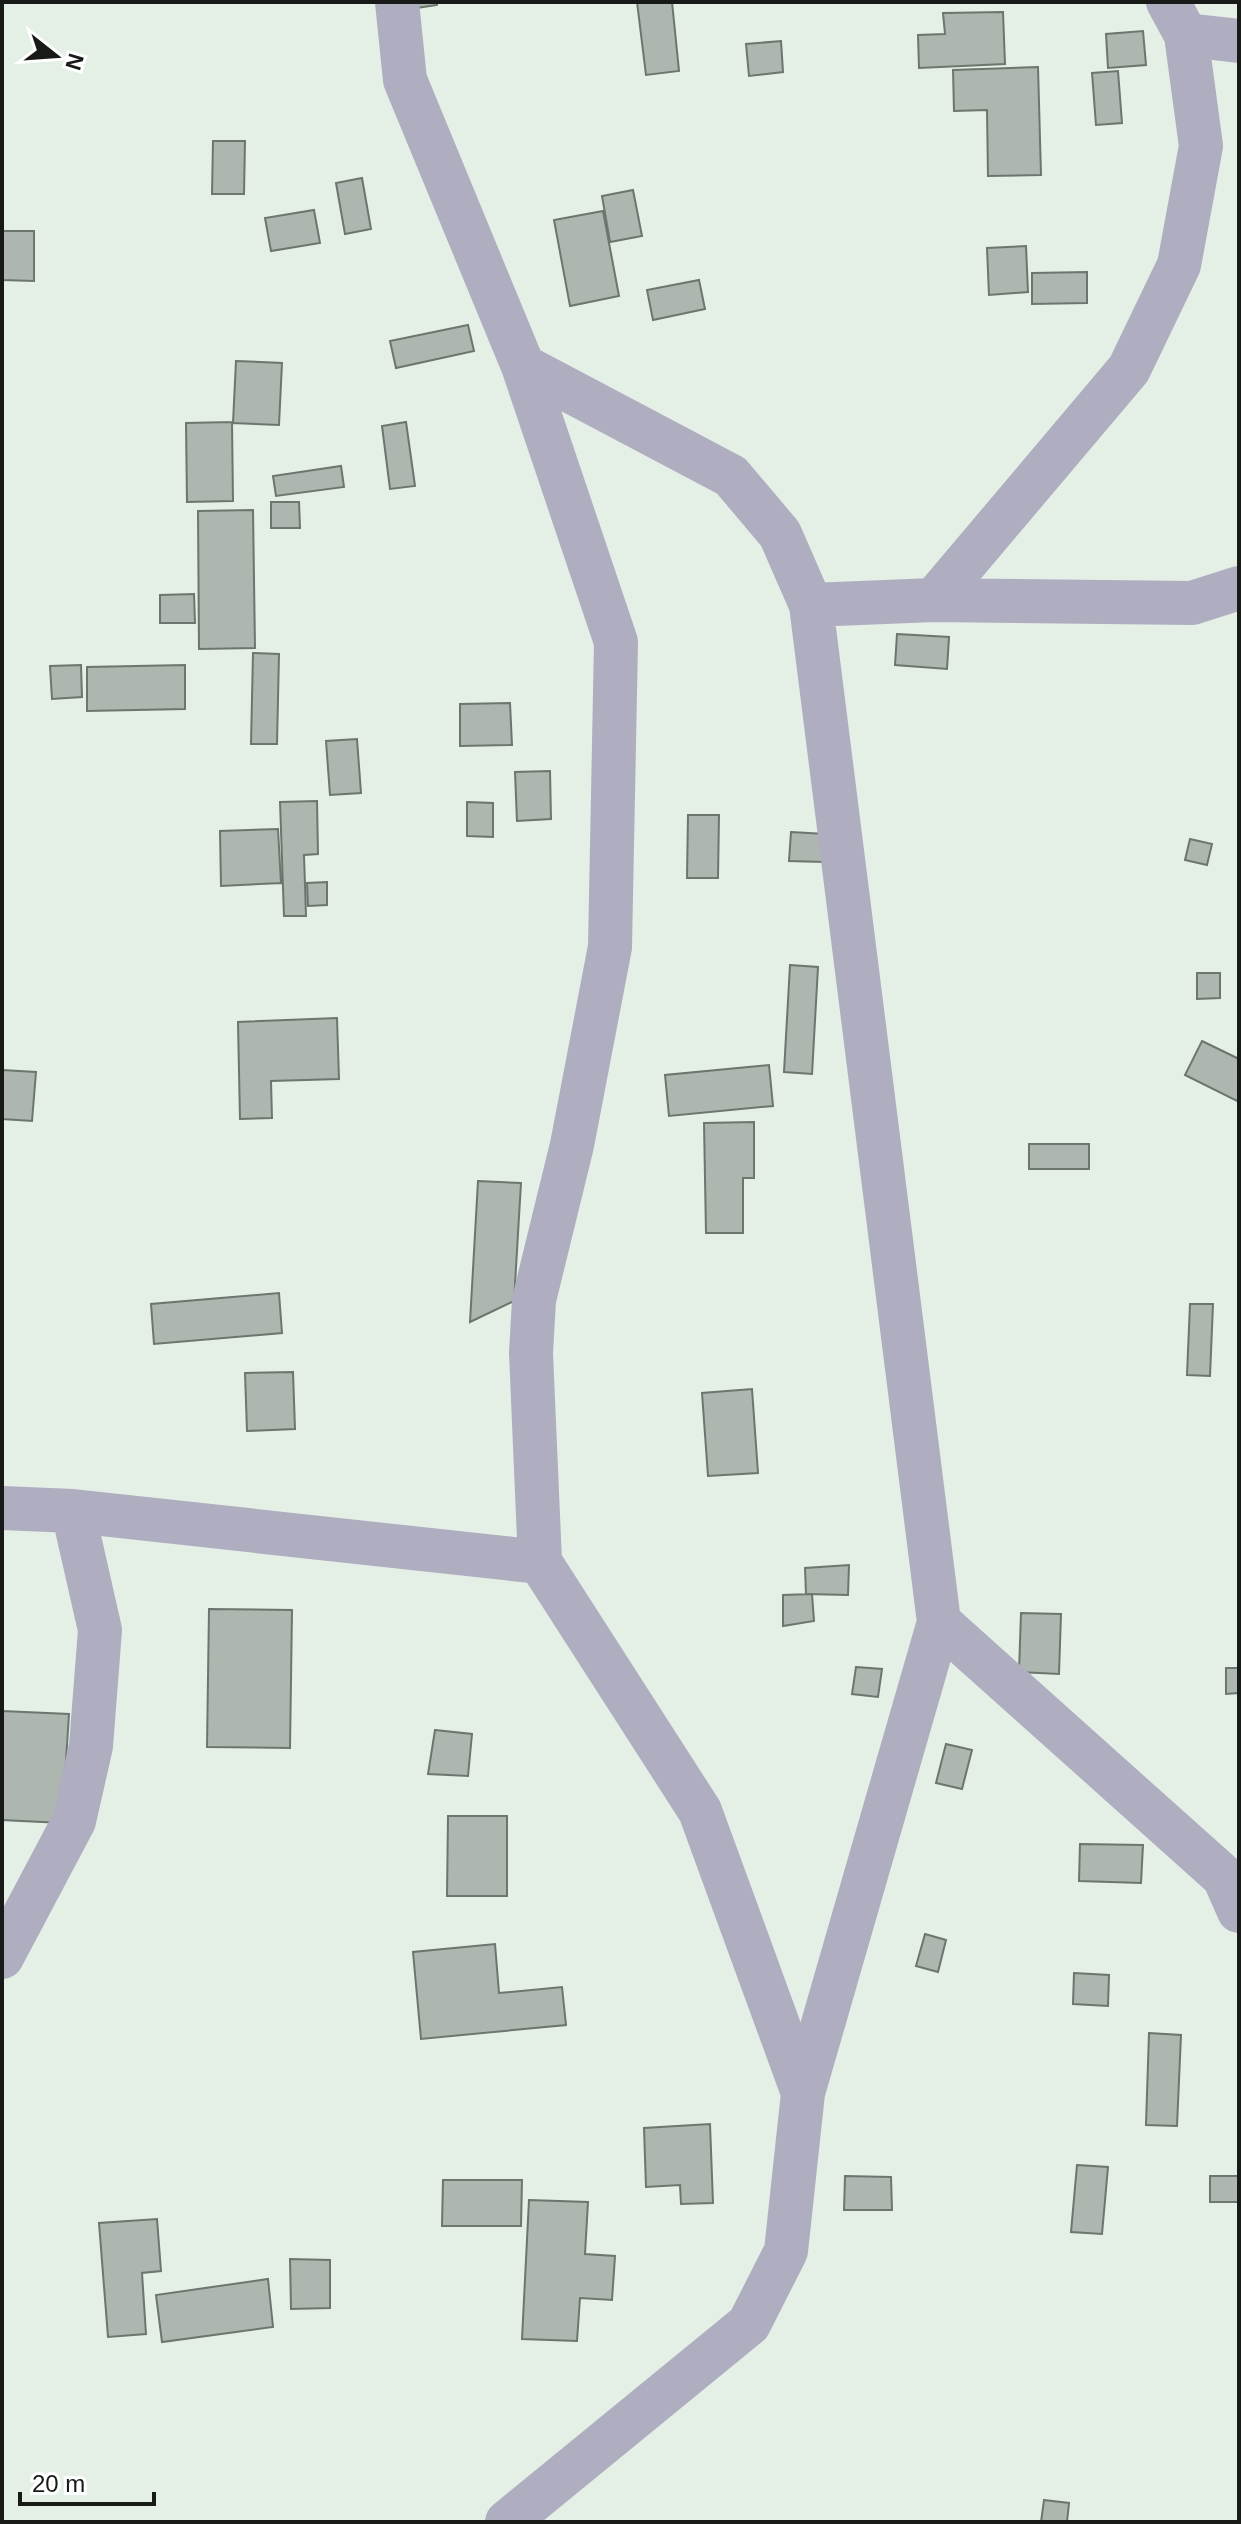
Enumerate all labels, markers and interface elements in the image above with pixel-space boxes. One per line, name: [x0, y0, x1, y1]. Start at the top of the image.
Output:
north arrow: [16, 16, 96, 96]
text: N: [60, 50, 89, 73]
scale bar: [20, 2456, 154, 2506]
text: 20 m: [32, 2470, 85, 2497]

